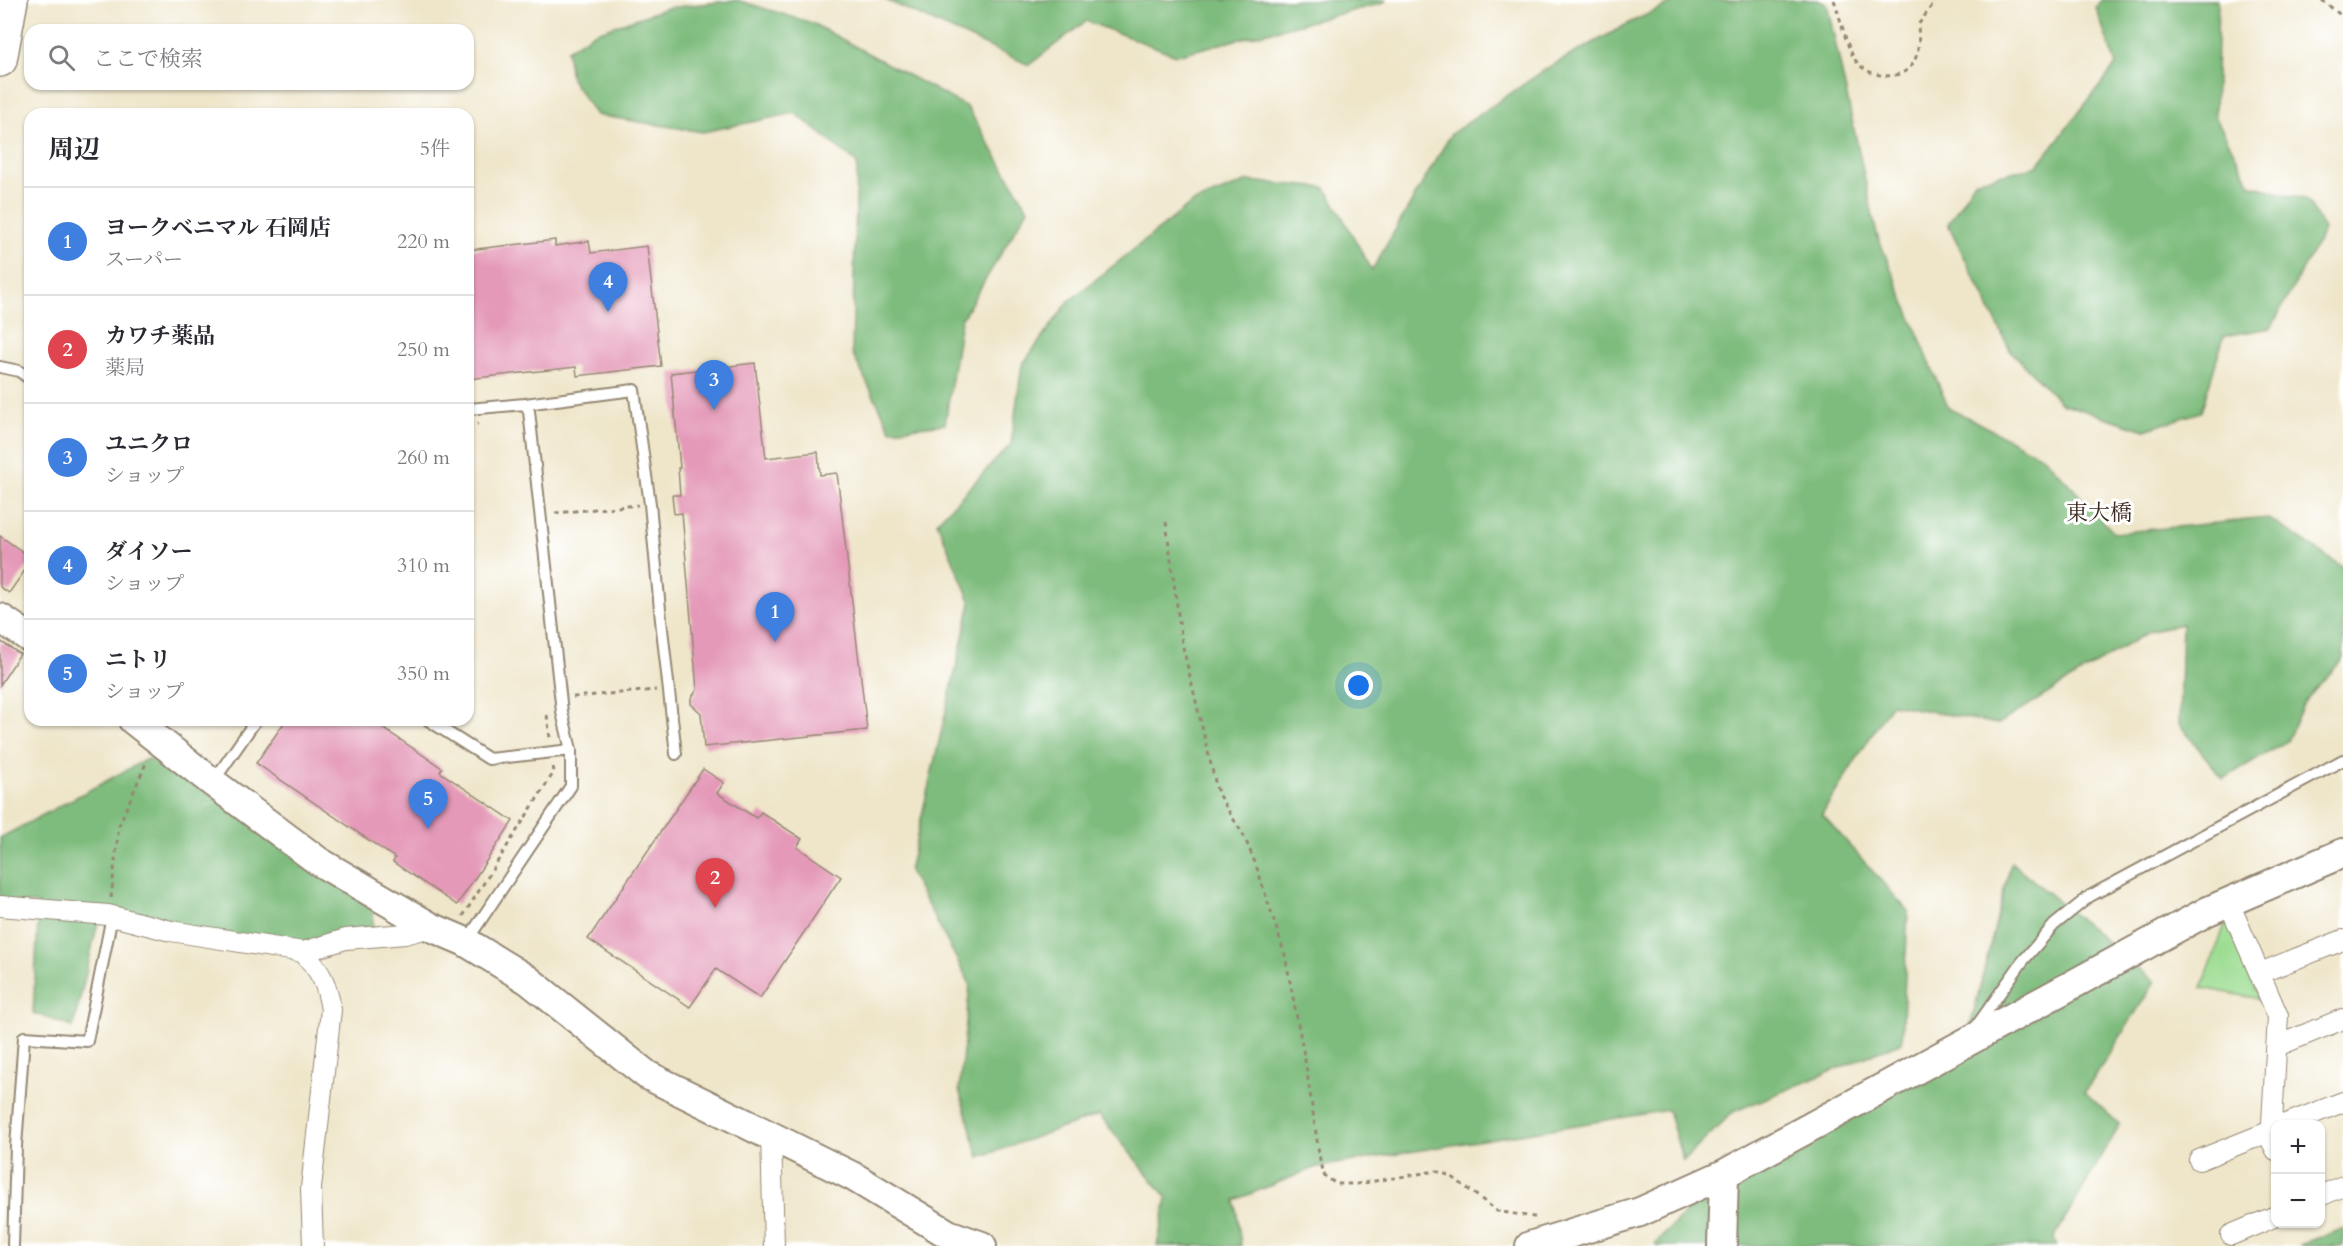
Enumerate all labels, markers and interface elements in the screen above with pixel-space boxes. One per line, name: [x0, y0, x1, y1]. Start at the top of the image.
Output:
search box: [24, 24, 474, 90]
icon: search: [45, 41, 78, 74]
text: ここで検索: [93, 44, 203, 74]
text: 周辺: [48, 132, 100, 167]
text: 5件: [420, 135, 450, 162]
text: ヨークベニマル 石岡店: [105, 213, 331, 243]
text: 1: [62, 228, 73, 255]
text: 220 m: [397, 228, 450, 255]
text: スーパー: [105, 246, 183, 273]
pin: 4: [588, 262, 628, 312]
text: カワチ薬品: [105, 321, 215, 351]
text: 2: [62, 336, 73, 363]
text: 250 m: [397, 336, 450, 363]
text: 薬局: [105, 354, 145, 381]
pin: 3: [694, 360, 734, 410]
text: ユニクロ: [105, 429, 193, 459]
text: 3: [62, 444, 73, 471]
text: 260 m: [397, 444, 450, 471]
text: ショップ: [105, 462, 185, 489]
district label: 東大橋: [2066, 498, 2132, 528]
text: ダイソー: [105, 537, 193, 567]
text: 4: [62, 552, 73, 579]
text: 310 m: [397, 552, 450, 579]
text: ショップ: [105, 570, 185, 597]
pin: 1: [756, 592, 794, 642]
text: ニトリ: [105, 645, 171, 675]
text: 5: [62, 660, 73, 687]
text: 350 m: [397, 660, 450, 687]
your location: [1344, 671, 1373, 700]
text: ショップ: [105, 678, 185, 705]
pin: 5: [408, 780, 448, 829]
pin: 2: [696, 858, 734, 908]
map controls: [2271, 1120, 2325, 1228]
button: +: [2271, 1120, 2325, 1174]
button: −: [2271, 1174, 2325, 1228]

